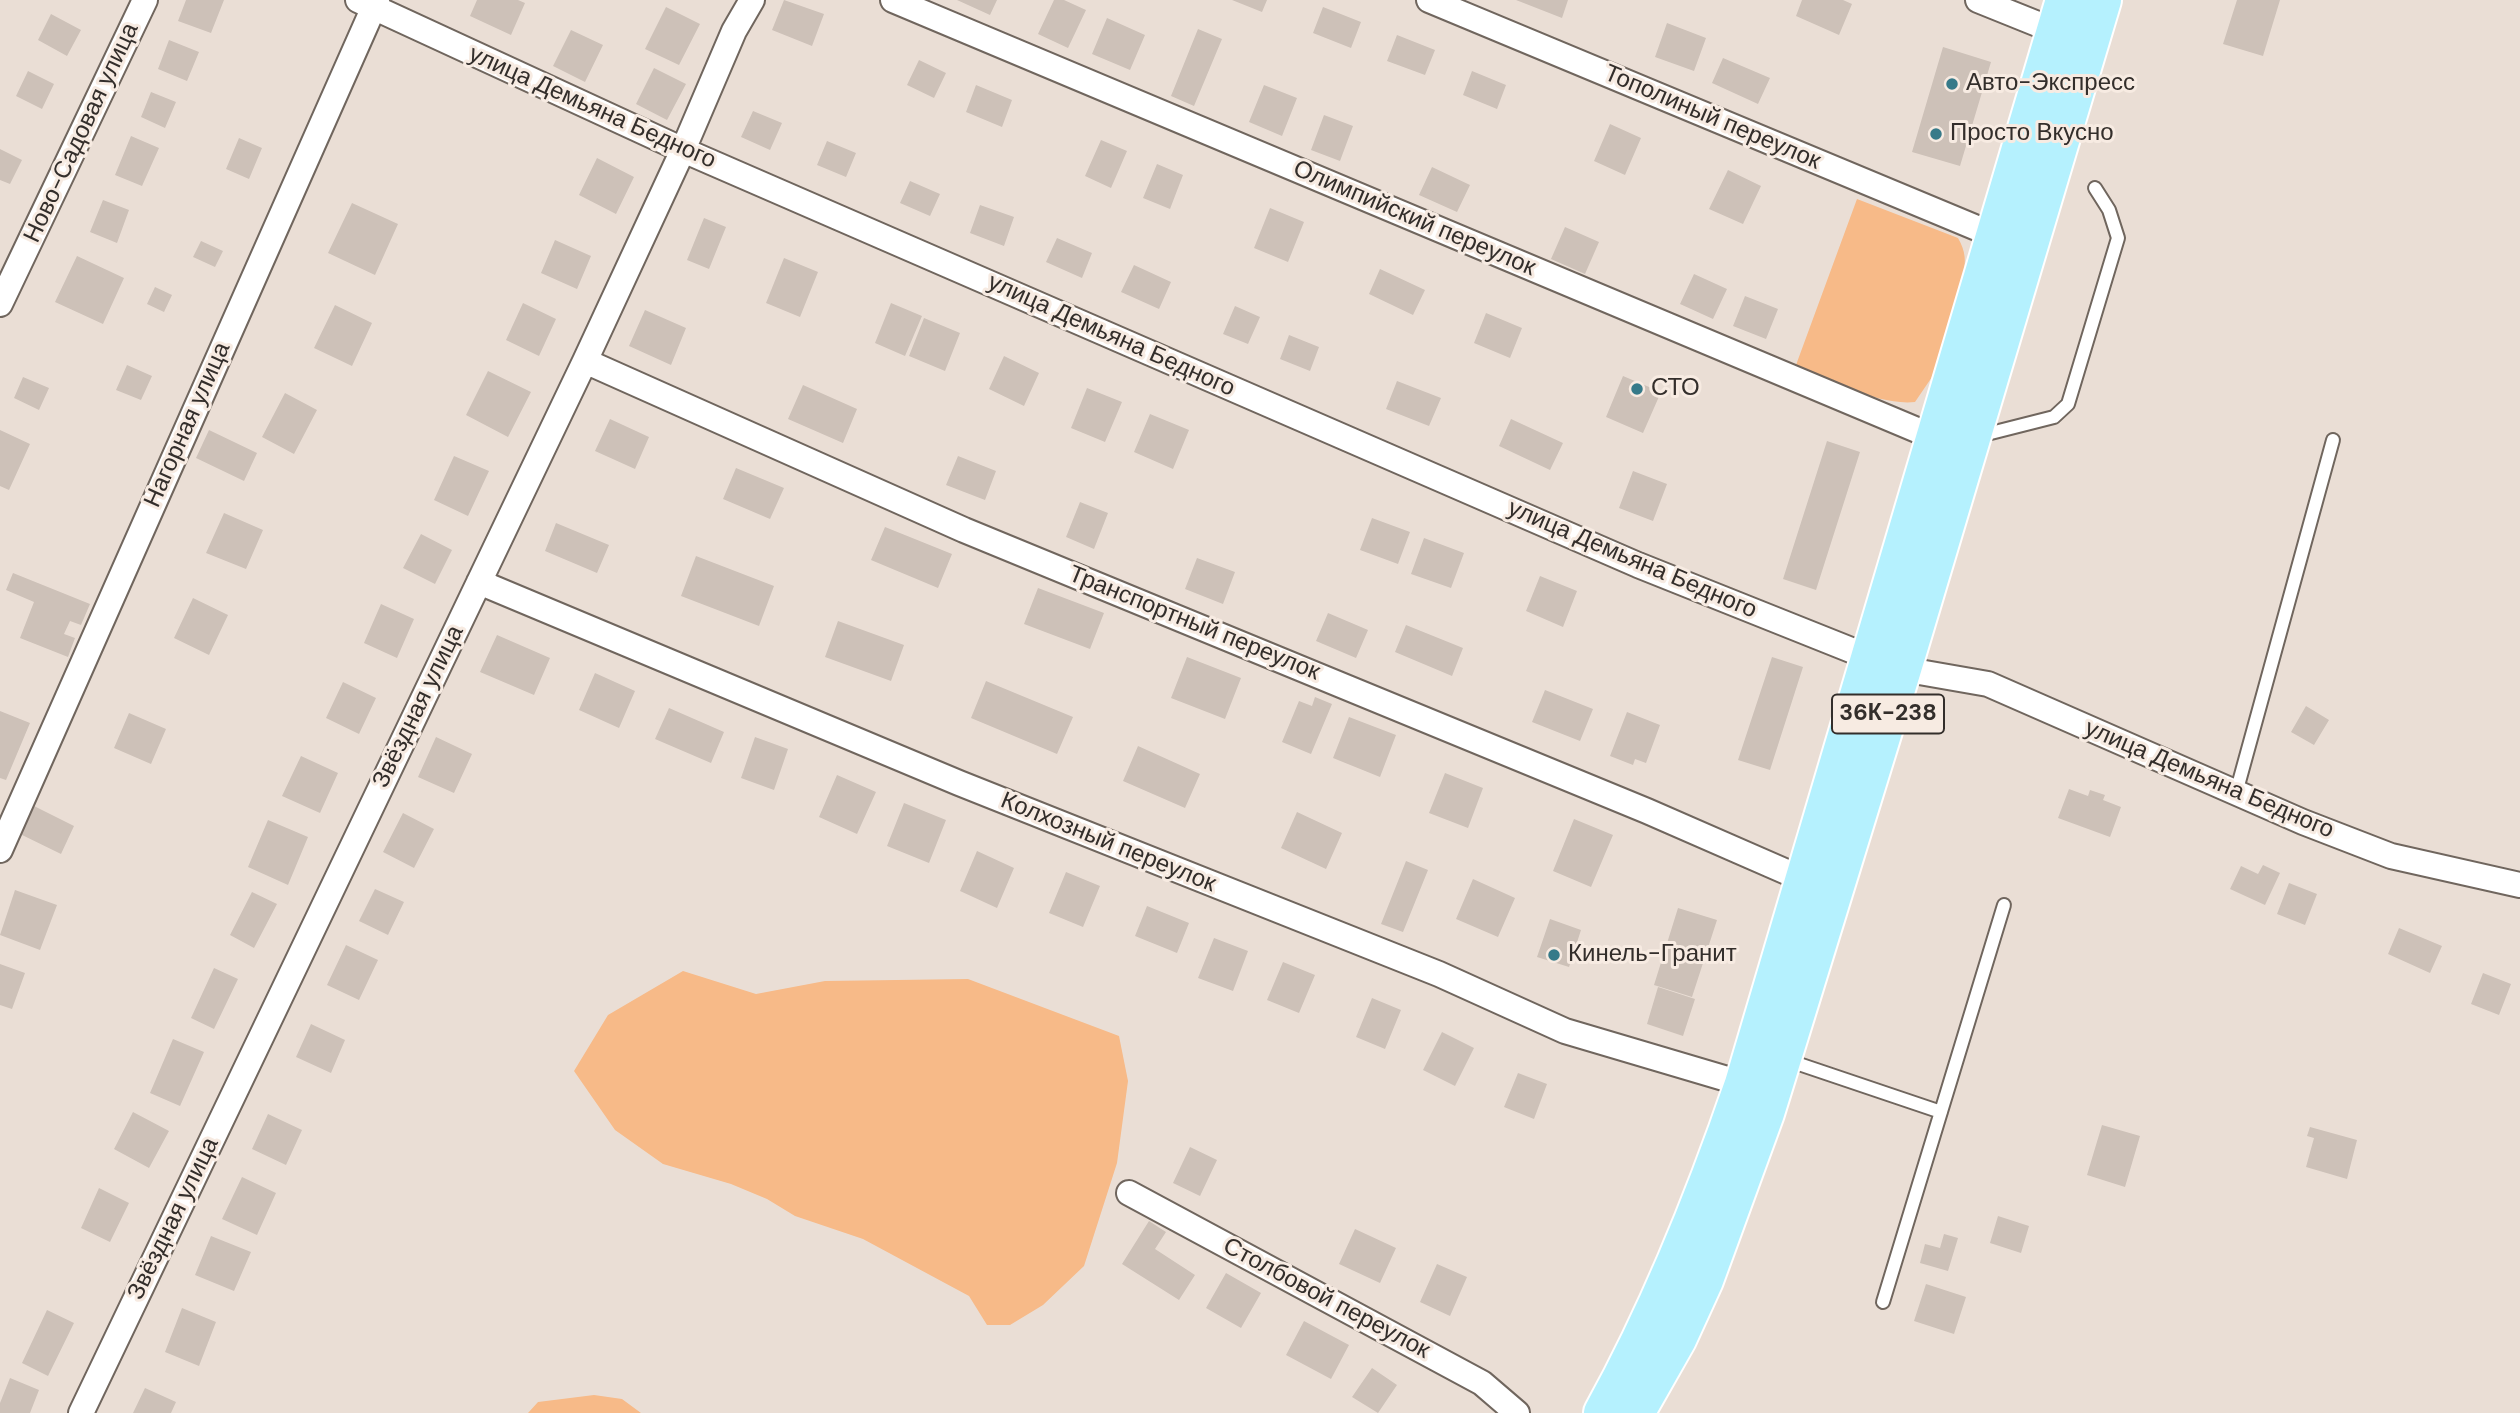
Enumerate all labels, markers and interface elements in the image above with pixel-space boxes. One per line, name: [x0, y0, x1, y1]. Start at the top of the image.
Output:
street label: Ново-Садовая улица: [18, 19, 146, 247]
street label: улица Демьяна Бедного: [464, 40, 720, 176]
street label: Тополиный переулок: [1600, 59, 1824, 177]
place label: Авто-Экспресс: [1966, 70, 2135, 98]
marker: Авто-Экспресс: [1944, 76, 1960, 92]
place label: Просто Вкусно: [1950, 120, 2114, 148]
marker: Просто Вкусно: [1928, 126, 1944, 142]
street label: Олимпийский переулок: [1289, 155, 1539, 283]
street label: улица Демьяна Бедного: [983, 268, 1239, 404]
street label: Нагорная улица: [139, 338, 237, 512]
place label: СТО: [1651, 375, 1700, 403]
marker: СТО: [1629, 381, 1645, 397]
street label: улица Демьяна Бедного: [1503, 494, 1761, 626]
street label: Транспортный переулок: [1064, 560, 1324, 688]
street label: Звёздная улица: [367, 621, 471, 793]
road number: 36К-238: [1832, 694, 1944, 734]
street label: улица Демьяна Бедного: [2080, 714, 2338, 846]
street label: Колхозный переулок: [996, 787, 1220, 899]
place label: Кинель-Гранит: [1568, 941, 1737, 969]
marker: Кинель-Гранит: [1546, 947, 1562, 963]
street label: Звёздная улица: [122, 1133, 226, 1305]
street label: Столбовой переулок: [1218, 1232, 1434, 1366]

